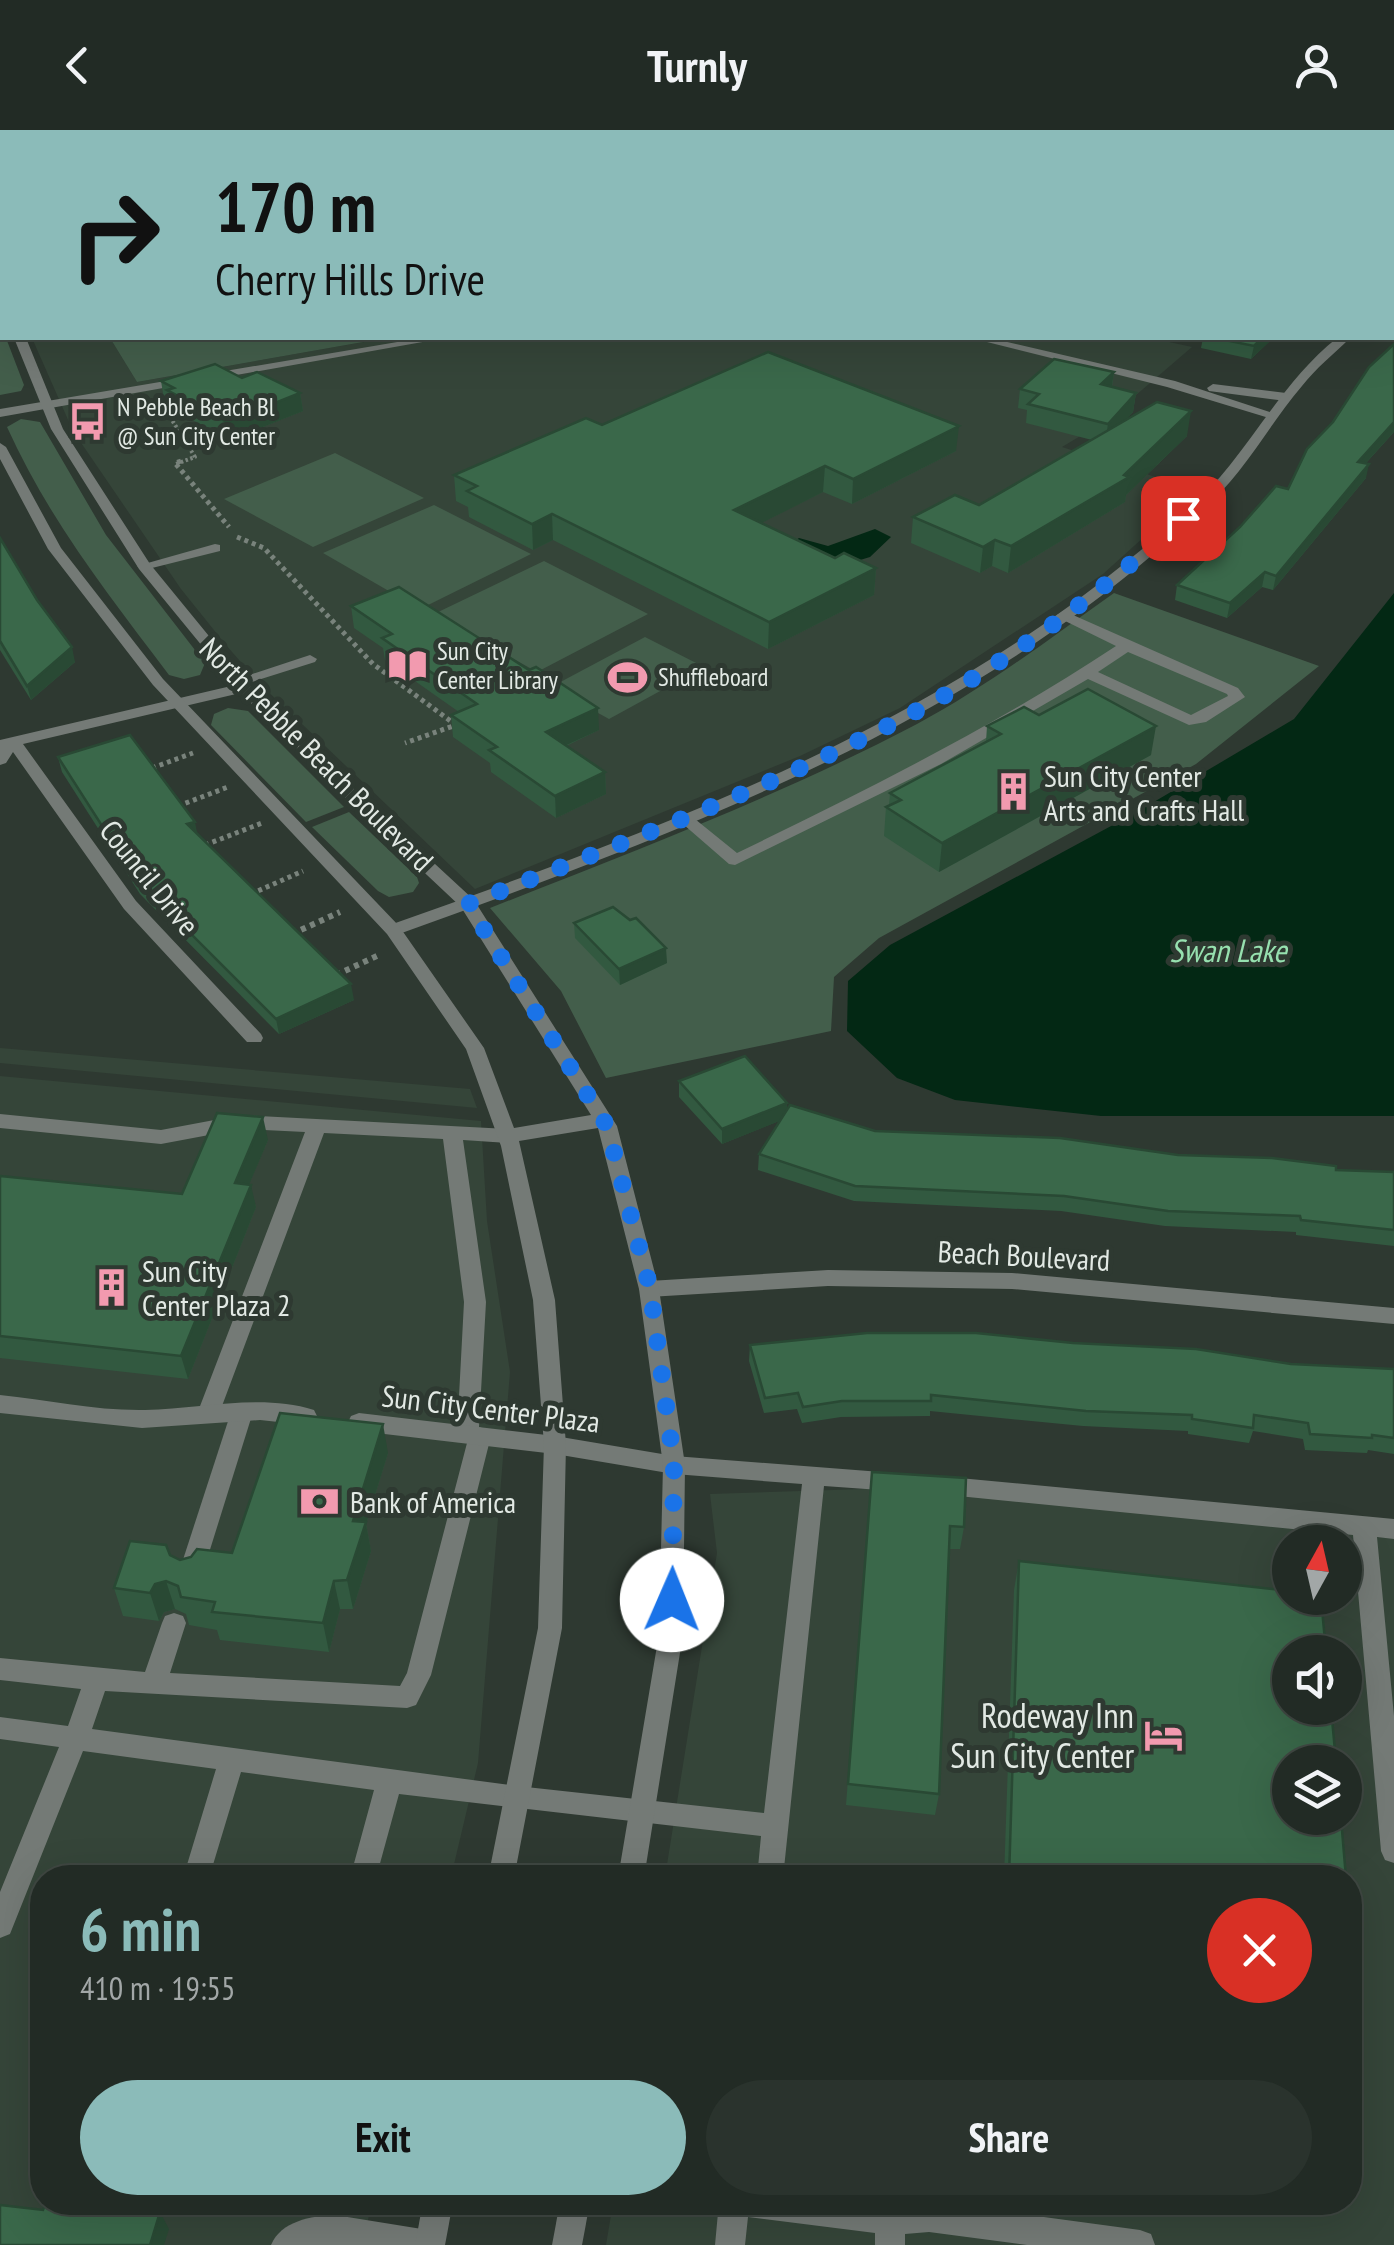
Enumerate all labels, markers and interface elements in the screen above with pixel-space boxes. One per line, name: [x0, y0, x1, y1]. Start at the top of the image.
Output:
text: Turnly: [647, 36, 747, 94]
icon: back: [50, 38, 105, 93]
icon: person: [1289, 38, 1344, 93]
text: 170 m: [215, 161, 376, 251]
icon: right: [50, 170, 180, 300]
text: Cherry Hills Drive: [215, 249, 485, 307]
place label: N Pebble Beach Bl @ Sun City Center: [117, 391, 275, 452]
bus stop icon: N Pebble Beach Bl @ Sun City Center: [66, 400, 108, 442]
pin: [1141, 476, 1226, 561]
icon: arrive: [1156, 491, 1211, 546]
street label: North Pebble Beach Boulevard: [192, 629, 442, 879]
place label: Sun City Center Library: [437, 635, 559, 696]
library icon: Sun City Center Library: [386, 644, 428, 686]
sports icon: Shuffleboard: [607, 656, 649, 698]
place label: Shuffleboard: [658, 661, 768, 693]
place label: Sun City Center Arts and Crafts Hall: [1044, 756, 1244, 829]
building icon: Sun City Center Arts and Crafts Hall: [993, 771, 1035, 813]
street label: Council Drive: [92, 811, 208, 943]
water label: Swan Lake: [1169, 929, 1288, 971]
street label: Beach Boulevard: [937, 1231, 1111, 1279]
place label: Sun City Center Plaza 2: [142, 1251, 291, 1324]
building icon: Sun City Center Plaza 2: [91, 1266, 133, 1308]
street label: Sun City Center Plaza: [380, 1375, 602, 1441]
bank icon: Bank of America: [299, 1480, 341, 1522]
place label: Bank of America: [350, 1482, 516, 1521]
north arrow: [1272, 1525, 1362, 1615]
map controls: [1272, 1525, 1362, 1835]
position arrow: [620, 1548, 724, 1652]
button: sound: [1272, 1635, 1362, 1725]
place label: Rodeway Inn Sun City Center: [950, 1692, 1134, 1778]
hotel icon: Rodeway Inn Sun City Center: [1143, 1714, 1185, 1756]
button: layers: [1272, 1745, 1362, 1835]
text: 6 min: [80, 1890, 201, 1968]
button: close: [1207, 1898, 1312, 2003]
text: 410 m · 19:55: [80, 1967, 235, 2009]
button: Exit: [80, 2080, 686, 2195]
button: Share: [706, 2080, 1312, 2195]

